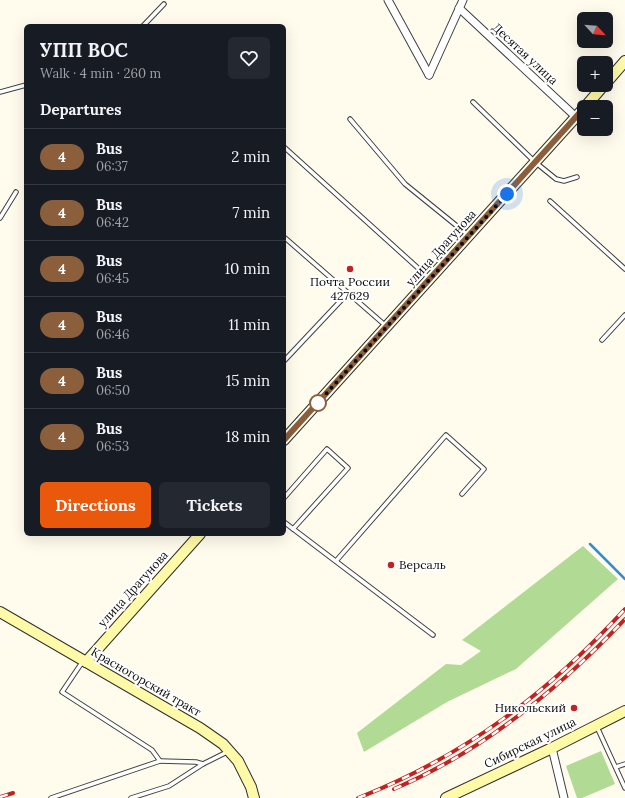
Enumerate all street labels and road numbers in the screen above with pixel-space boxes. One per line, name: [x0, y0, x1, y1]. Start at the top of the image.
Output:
street label: Десятая улица: [490, 20, 561, 88]
street label: улица Драгунова: [402, 206, 479, 289]
street label: улица Драгунова: [94, 547, 171, 630]
street label: Красногорский тракт: [89, 644, 204, 719]
street label: Сибирская улица: [481, 714, 578, 771]

